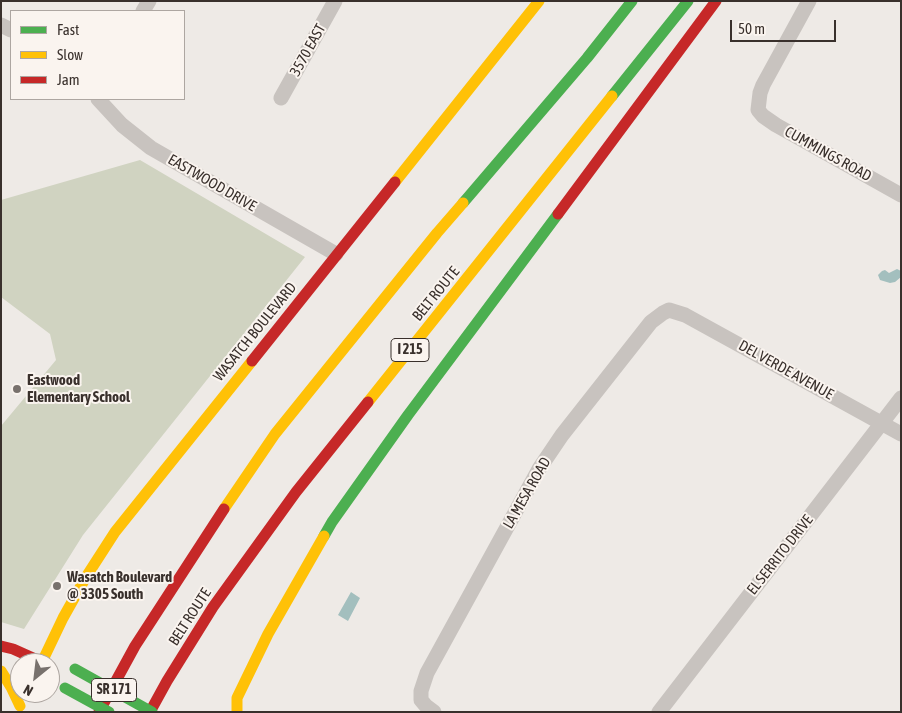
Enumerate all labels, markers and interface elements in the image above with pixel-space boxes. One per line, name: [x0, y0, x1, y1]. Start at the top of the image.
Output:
legend: [10, 10, 185, 100]
scale bar: [732, 10, 838, 42]
text: 50 m: [738, 20, 765, 37]
text: Fast: [57, 21, 79, 38]
street label: 3570 EAST: [286, 21, 330, 79]
text: Slow: [57, 46, 83, 63]
text: Jam: [57, 71, 80, 88]
street label: CUMMINGS ROAD: [781, 123, 875, 185]
street label: EASTWOOD DRIVE: [165, 151, 259, 215]
street label: BELT ROUTE: [409, 263, 463, 325]
street label: WASATCH BOULEVARD: [210, 279, 300, 385]
street label: DEL VERDE AVENUE: [735, 337, 837, 403]
road number: I 215: [391, 338, 429, 362]
place label: Eastwood Elementary School: [27, 371, 130, 406]
marker: Eastwood Elementary School: [11, 383, 23, 395]
street label: LA MESA ROAD: [499, 454, 555, 532]
street label: EL SERRITO DRIVE: [743, 512, 817, 598]
place label: Wasatch Boulevard @ 3305 South: [67, 568, 172, 603]
marker: Wasatch Boulevard @ 3305 South: [51, 580, 63, 592]
street label: BELT ROUTE: [165, 585, 215, 649]
north arrow: [10, 653, 60, 703]
road number: SR 171: [92, 678, 136, 702]
text: N: [21, 681, 36, 699]

